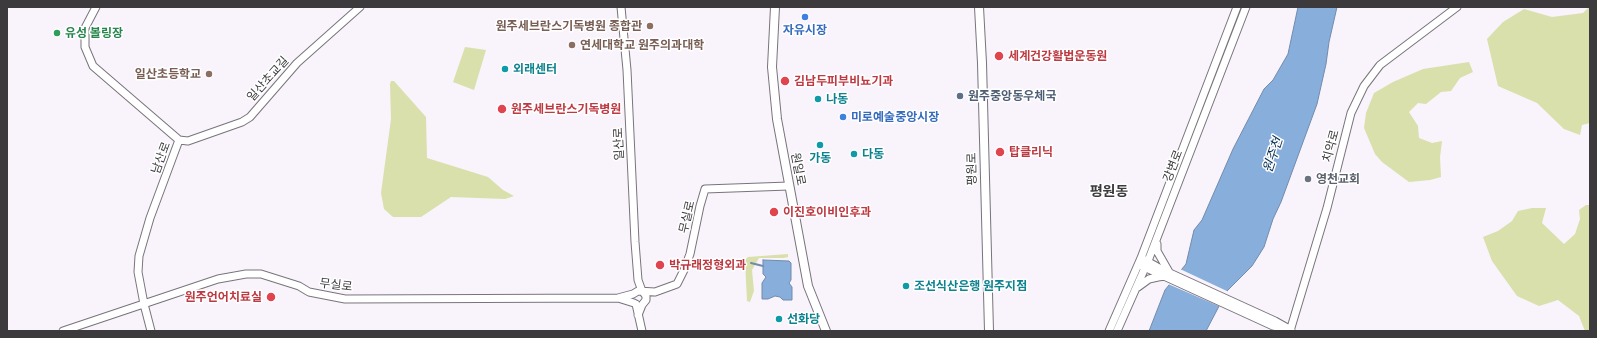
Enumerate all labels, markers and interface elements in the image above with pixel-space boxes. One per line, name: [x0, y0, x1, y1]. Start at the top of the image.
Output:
marker: 자유시장: [800, 12, 810, 22]
place label: 원주세브란스기독병원 종합관: [496, 19, 642, 33]
marker: 원주세브란스기독병원 종합관: [645, 21, 655, 31]
place label: 자유시장: [783, 23, 827, 37]
place label: 유성 볼링장: [65, 26, 123, 40]
marker: 유성 볼링장: [52, 28, 62, 38]
place label: 연세대학교 원주의과대학: [580, 38, 704, 52]
marker: 연세대학교 원주의과대학: [567, 40, 577, 50]
place label: 세계건강활법운동원: [1008, 49, 1107, 63]
marker: 세계건강활법운동원: [993, 50, 1005, 62]
street label: 일산초교길: [244, 54, 292, 104]
place label: 외래센터: [513, 62, 557, 76]
marker: 외래센터: [500, 64, 510, 74]
place label: 일산초등학교: [135, 67, 201, 81]
marker: 일산초등학교: [204, 69, 214, 79]
place label: 김남두피부비뇨기과: [794, 74, 893, 88]
marker: 김남두피부비뇨기과: [779, 75, 791, 87]
place label: 원주중앙동우체국: [968, 89, 1056, 103]
marker: 원주중앙동우체국: [955, 91, 965, 101]
place label: 나동: [826, 92, 848, 106]
marker: 나동: [813, 94, 823, 104]
place label: 원주세브란스기독병원: [511, 102, 621, 116]
marker: 원주세브란스기독병원: [496, 103, 508, 115]
place label: 미로예술중앙시장: [851, 110, 939, 124]
marker: 미로예술중앙시장: [838, 112, 848, 122]
street label: 일산로: [611, 127, 627, 161]
street label: 치악로: [1320, 128, 1342, 164]
water label: 원주천: [1260, 136, 1286, 174]
street label: 남산로: [149, 140, 173, 176]
marker: 가동: [815, 140, 825, 150]
place label: 탑클리닉: [1009, 145, 1053, 159]
marker: 탑클리닉: [994, 146, 1006, 158]
place label: 다동: [862, 147, 884, 161]
street label: 강변로: [1160, 148, 1186, 184]
marker: 다동: [849, 149, 859, 159]
street label: 원일로: [788, 151, 808, 187]
place label: 가동: [809, 151, 831, 165]
street label: 평원로: [965, 152, 979, 186]
place label: 영천교회: [1316, 172, 1360, 186]
marker: 영천교회: [1303, 174, 1313, 184]
district label: 평원동: [1090, 184, 1128, 200]
street label: 무실로: [676, 199, 698, 235]
place label: 이진호이비인후과: [783, 205, 871, 219]
marker: 이진호이비인후과: [768, 206, 780, 218]
place label: 박규래정형외과: [669, 258, 746, 272]
marker: 박규래정형외과: [654, 259, 666, 271]
street label: 무실로: [319, 276, 353, 294]
place label: 조선식산은행 원주지점: [914, 279, 1027, 293]
marker: 조선식산은행 원주지점: [901, 281, 911, 291]
place label: 원주언어치료실: [185, 290, 262, 304]
marker: 원주언어치료실: [265, 291, 277, 303]
place label: 선화당: [787, 312, 820, 326]
marker: 선화당: [774, 314, 784, 324]

